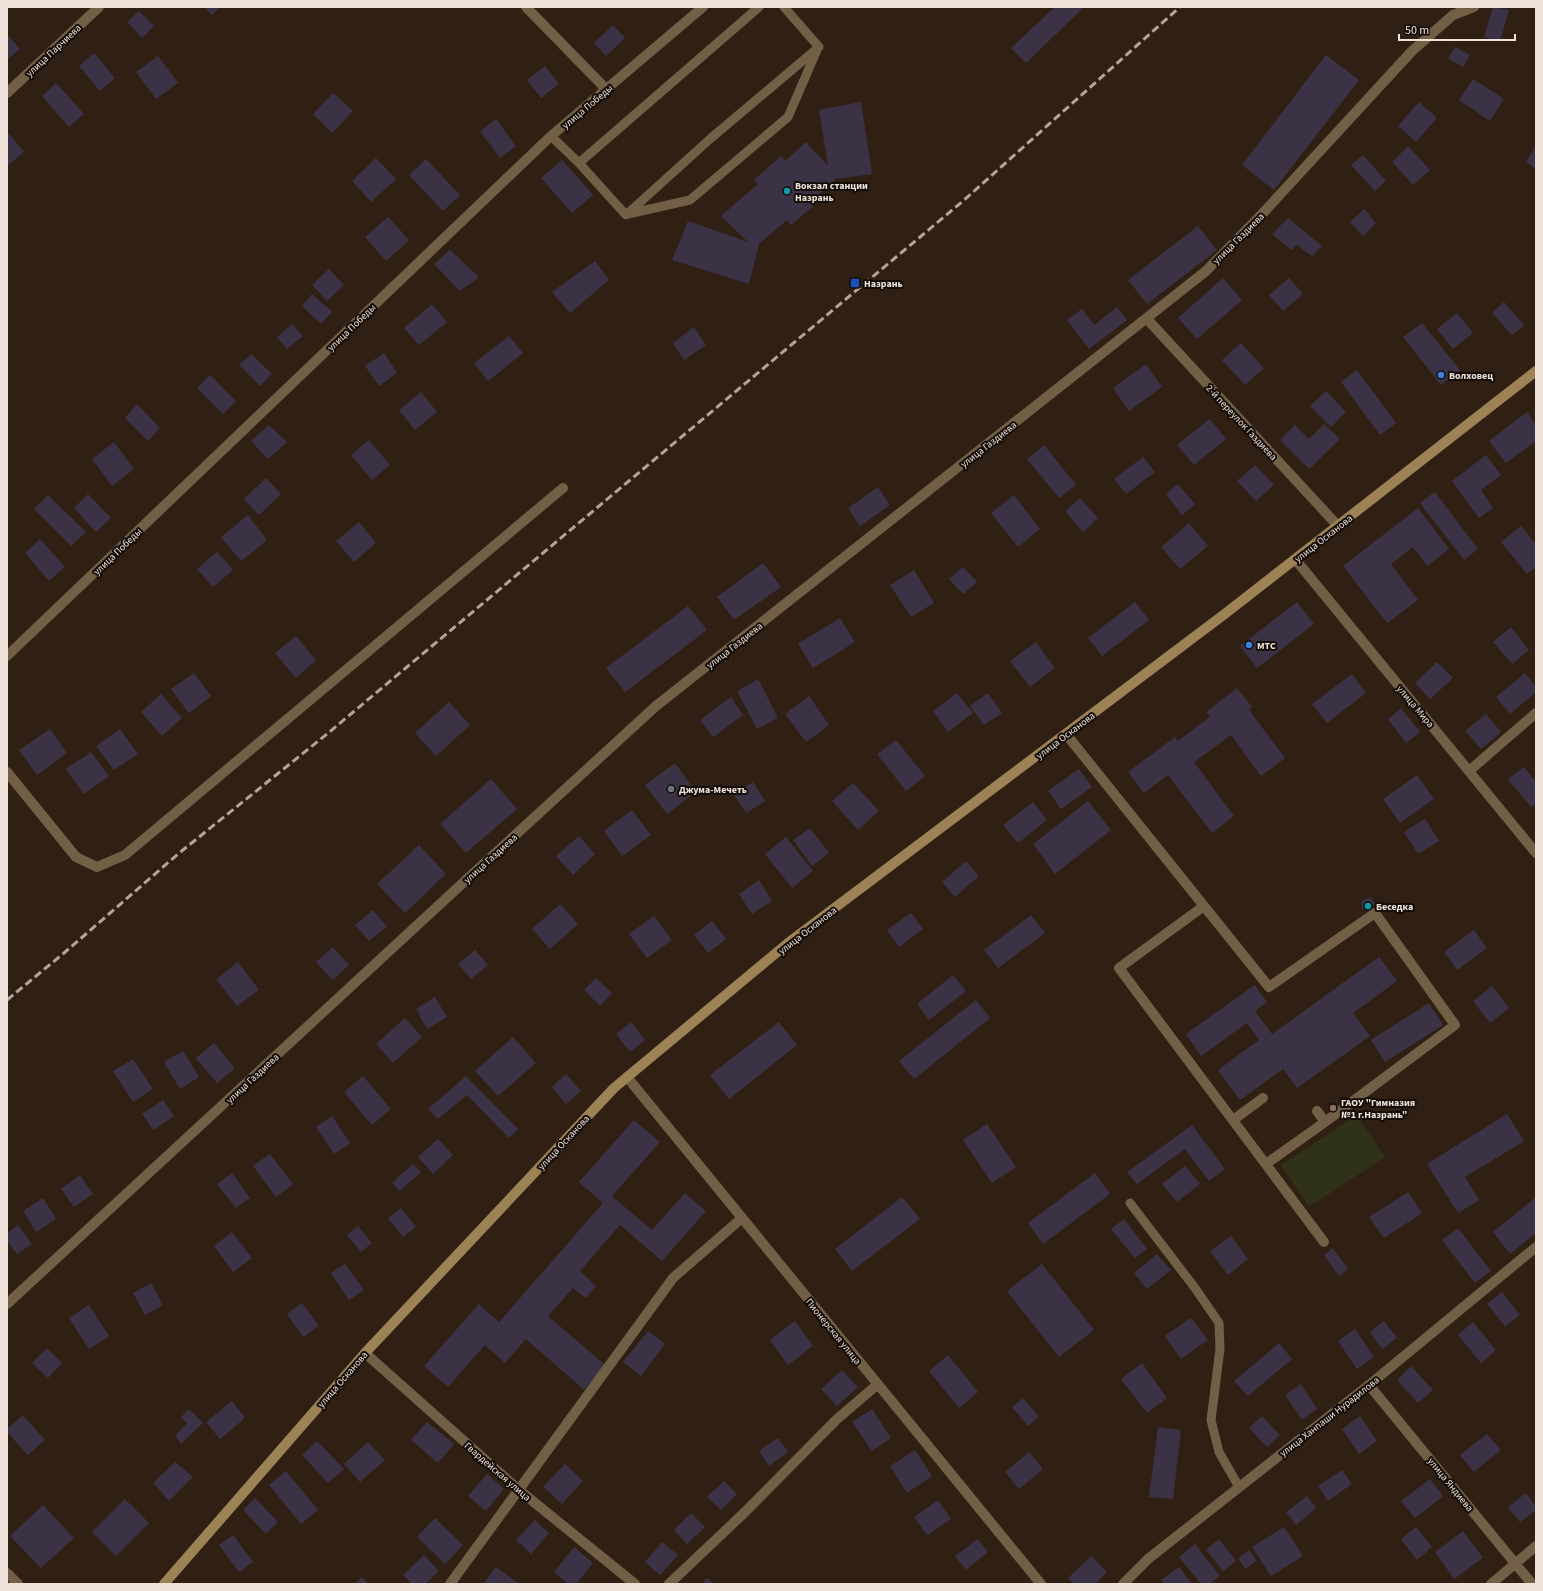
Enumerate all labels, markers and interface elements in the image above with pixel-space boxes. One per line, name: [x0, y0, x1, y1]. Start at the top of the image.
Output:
scale bar: [1399, 16, 1515, 42]
street label: улица Парчиева: [23, 21, 84, 80]
text: 50 m: [1405, 22, 1429, 39]
street label: улица Победы: [559, 81, 616, 132]
place label: Вокзал станции Назрань: [795, 179, 868, 205]
marker: Вокзал станции Назрань: [782, 186, 792, 196]
street label: улица Газдиева: [1210, 210, 1268, 268]
marker: Назрань: [849, 277, 861, 289]
place label: Назрань: [864, 277, 903, 291]
street label: улица Победы: [324, 301, 379, 354]
place label: Волховец: [1449, 369, 1493, 383]
marker: Волховец: [1436, 370, 1446, 380]
street label: 2-й переулок Газдиева: [1202, 382, 1280, 464]
street label: улица Газдиева: [958, 418, 1020, 471]
street label: улица Осканова: [1292, 512, 1356, 566]
street label: улица Победы: [90, 525, 145, 578]
street label: улица Газдиева: [704, 619, 766, 672]
place label: МТС: [1257, 639, 1276, 653]
marker: МТС: [1244, 640, 1254, 650]
street label: улица Мира: [1393, 682, 1437, 731]
street label: улица Осканова: [1033, 709, 1098, 763]
place label: Джума-Мечеть: [679, 783, 747, 797]
marker: Джума-Мечеть: [666, 784, 676, 794]
street label: улица Газдиева: [461, 831, 521, 887]
place label: Беседка: [1376, 900, 1413, 914]
marker: Беседка: [1363, 901, 1373, 911]
street label: улица Осканова: [776, 904, 840, 958]
street label: улица Газдиева: [223, 1050, 282, 1107]
place label: ГАОУ "Гимназия №1 г.Назрань": [1341, 1096, 1415, 1122]
marker: ГАОУ "Гимназия №1 г.Назрань": [1328, 1103, 1338, 1113]
street label: улица Осканова: [535, 1112, 593, 1173]
street label: Пионерская улица: [802, 1296, 864, 1368]
street label: улица Осканова: [314, 1348, 371, 1411]
street label: улица Ханпаши Нурадилова: [1277, 1373, 1382, 1460]
street label: Гвардейская улица: [461, 1439, 534, 1505]
street label: улица Яндиева: [1424, 1455, 1476, 1515]

